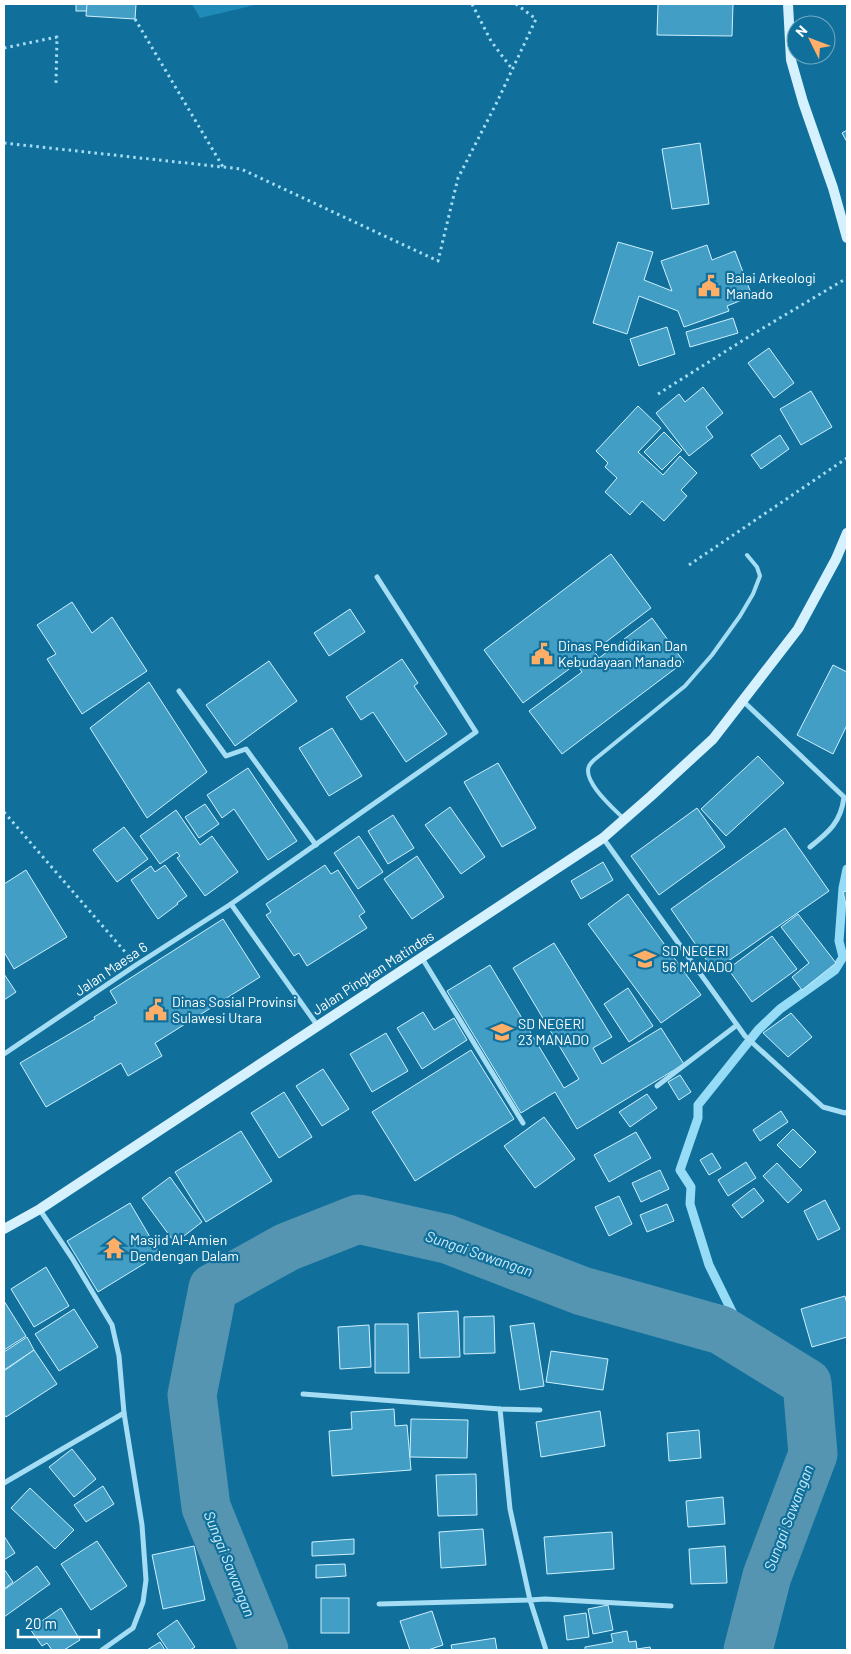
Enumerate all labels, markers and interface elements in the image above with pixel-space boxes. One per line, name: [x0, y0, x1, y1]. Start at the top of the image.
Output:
north arrow: [786, 15, 836, 65]
text: N: [792, 22, 810, 40]
place label: Balai Arkeologi Manado: [726, 269, 816, 302]
public building icon: Balai Arkeologi Manado: [696, 273, 722, 299]
place label: Dinas Pendidikan Dan Kebudayaan Manado: [558, 637, 688, 670]
public building icon: Dinas Pendidikan Dan Kebudayaan Manado: [529, 641, 555, 667]
street label: Jalan Pingkan Matindas: [309, 927, 437, 1018]
street label: Jalan Maesa 6: [71, 938, 150, 999]
place label: SD NEGERI 56 MANADO: [662, 942, 733, 975]
school or university icon: SD NEGERI 56 MANADO: [632, 946, 658, 972]
place label: Dinas Sosial Provinsi Sulawesi Utara: [172, 993, 296, 1026]
public building icon: Dinas Sosial Provinsi Sulawesi Utara: [143, 997, 169, 1023]
place label: SD NEGERI 23 MANADO: [518, 1015, 589, 1048]
school or university icon: SD NEGERI 23 MANADO: [489, 1019, 515, 1045]
water label: Sungai Sawangan: [423, 1226, 536, 1280]
place label: Masjid Al-Amien Dendengan Dalam: [130, 1231, 239, 1264]
temple icon: Masjid Al-Amien Dendengan Dalam: [101, 1235, 127, 1261]
water label: Sungai Sawangan: [760, 1462, 817, 1573]
water label: Sungai Sawangan: [201, 1508, 259, 1619]
scale bar: [18, 1606, 99, 1638]
text: 20 m: [25, 1614, 57, 1632]

